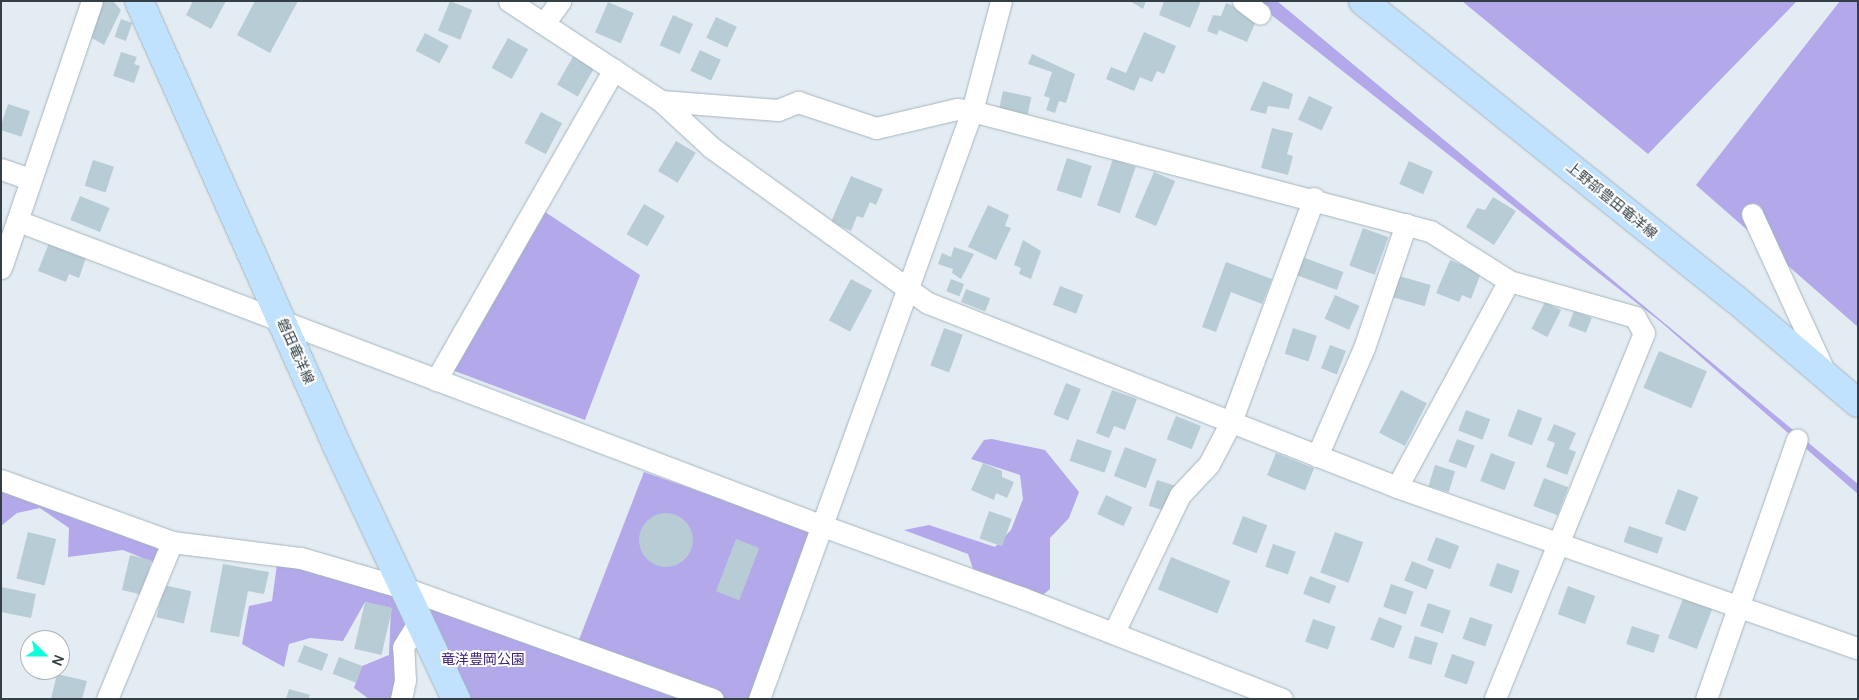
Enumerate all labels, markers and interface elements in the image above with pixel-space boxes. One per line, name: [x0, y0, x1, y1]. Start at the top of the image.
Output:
street label: 上野部豊田竜洋線: [1563, 158, 1661, 242]
street label: 磐田竜洋線: [274, 316, 318, 386]
north arrow: [20, 630, 70, 680]
park label: 竜洋豊岡公園: [441, 651, 525, 667]
text: N: [48, 652, 69, 669]

